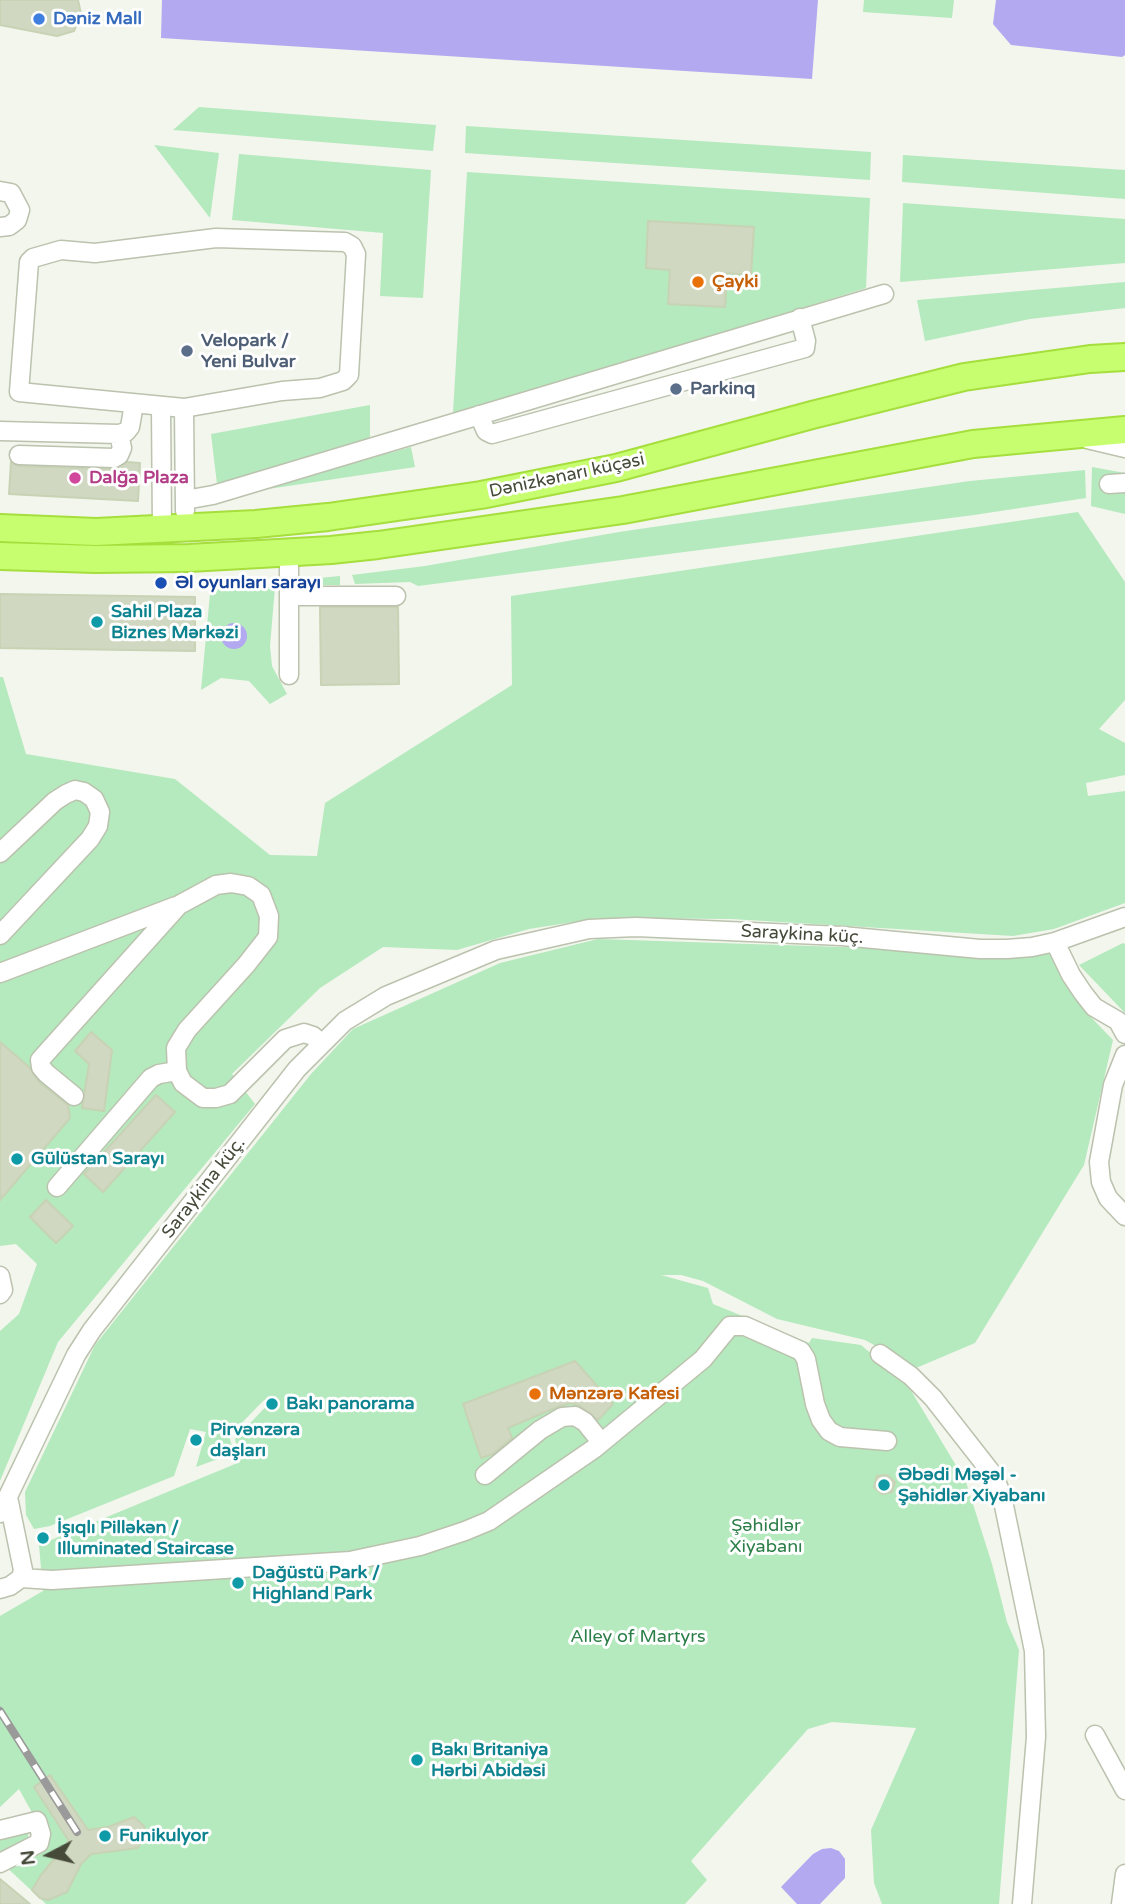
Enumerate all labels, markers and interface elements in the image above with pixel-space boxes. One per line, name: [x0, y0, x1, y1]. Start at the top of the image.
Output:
place label: Dəniz Mall: [53, 8, 142, 30]
marker: Dəniz Mall: [31, 11, 47, 27]
place label: Çayki: [712, 271, 758, 293]
marker: Çayki: [690, 274, 706, 290]
place label: Velopark / Yeni Bulvar: [201, 330, 296, 372]
marker: Velopark / Yeni Bulvar: [179, 343, 195, 359]
place label: Parkinq: [690, 378, 755, 400]
marker: Parkinq: [668, 381, 684, 397]
street label: Dənizkənarı küçəsi: [487, 449, 647, 503]
place label: Dalğa Plaza: [89, 467, 189, 489]
marker: Dalğa Plaza: [67, 470, 83, 486]
place label: Əl oyunları sarayı: [175, 572, 321, 594]
marker: Əl oyunları sarayı: [153, 575, 169, 591]
place label: Sahil Plaza Biznes Mərkəzi: [111, 601, 239, 644]
marker: Sahil Plaza Biznes Mərkəzi: [89, 614, 105, 630]
street label: Saraykina küç.: [740, 921, 864, 949]
street label: Saraykina küç.: [158, 1133, 250, 1243]
place label: Gülüstan Sarayı: [31, 1148, 164, 1170]
marker: Gülüstan Sarayı: [9, 1151, 25, 1167]
place label: Mənzərə Kafesi: [549, 1383, 680, 1405]
marker: Mənzərə Kafesi: [527, 1386, 543, 1402]
place label: Bakı panorama: [286, 1393, 415, 1415]
marker: Bakı panorama: [264, 1396, 280, 1412]
place label: Pirvənzəra daşları: [210, 1419, 300, 1462]
marker: Pirvənzəra daşları: [188, 1432, 204, 1448]
place label: Əbədi Məşəl - Şəhidlər Xiyabanı: [898, 1464, 1045, 1506]
marker: Əbədi Məşəl - Şəhidlər Xiyabanı: [876, 1477, 892, 1493]
park label: Şəhidlər Xiyabanı: [729, 1515, 803, 1558]
place label: İşıqlı Pilləkən / Illuminated Staircase: [57, 1517, 234, 1560]
marker: İşıqlı Pilləkən / Illuminated Staircase: [35, 1530, 51, 1546]
place label: Dağüstü Park / Highland Park: [252, 1562, 380, 1604]
marker: Dağüstü Park / Highland Park: [230, 1575, 246, 1591]
park label: Alley of Martyrs: [570, 1626, 706, 1648]
place label: Bakı Britaniya Hərbi Abidəsi: [431, 1739, 548, 1782]
marker: Bakı Britaniya Hərbi Abidəsi: [409, 1752, 425, 1768]
north arrow: [14, 1820, 84, 1890]
place label: Funikulyor: [119, 1825, 208, 1847]
marker: Funikulyor: [97, 1828, 113, 1844]
text: N: [16, 1849, 40, 1866]

